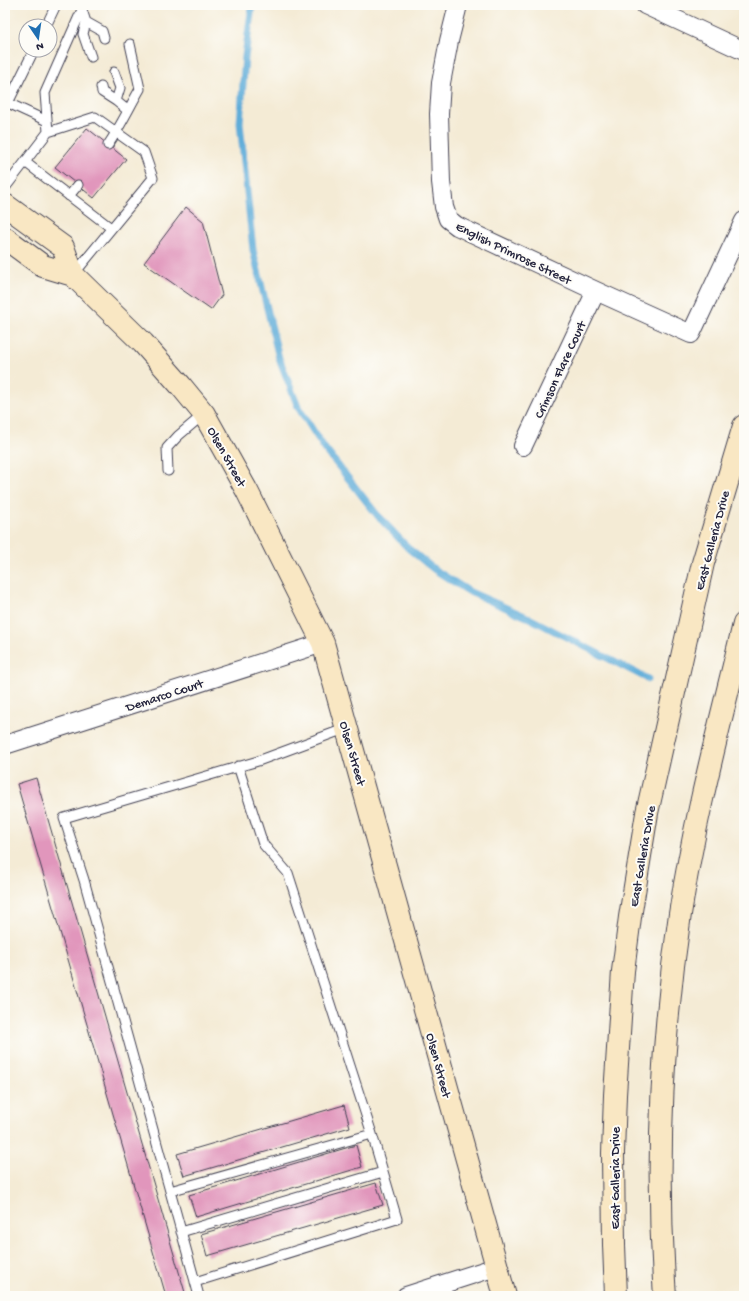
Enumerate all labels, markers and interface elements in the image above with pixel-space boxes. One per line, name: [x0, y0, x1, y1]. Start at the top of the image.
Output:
north arrow: [18, 18, 58, 58]
text: N: [35, 39, 45, 52]
street label: English Primrose Street: [453, 220, 575, 289]
street label: Crimson Flare Court: [532, 318, 591, 421]
street label: Olsen Street: [203, 425, 249, 491]
street label: East Galleria Drive: [693, 489, 734, 592]
street label: Demarco Court: [123, 676, 207, 716]
street label: Olsen Street: [335, 720, 368, 789]
street label: East Galleria Drive: [627, 804, 660, 908]
street label: Olsen Street: [422, 1032, 454, 1101]
street label: East Galleria Drive: [609, 1127, 624, 1229]

